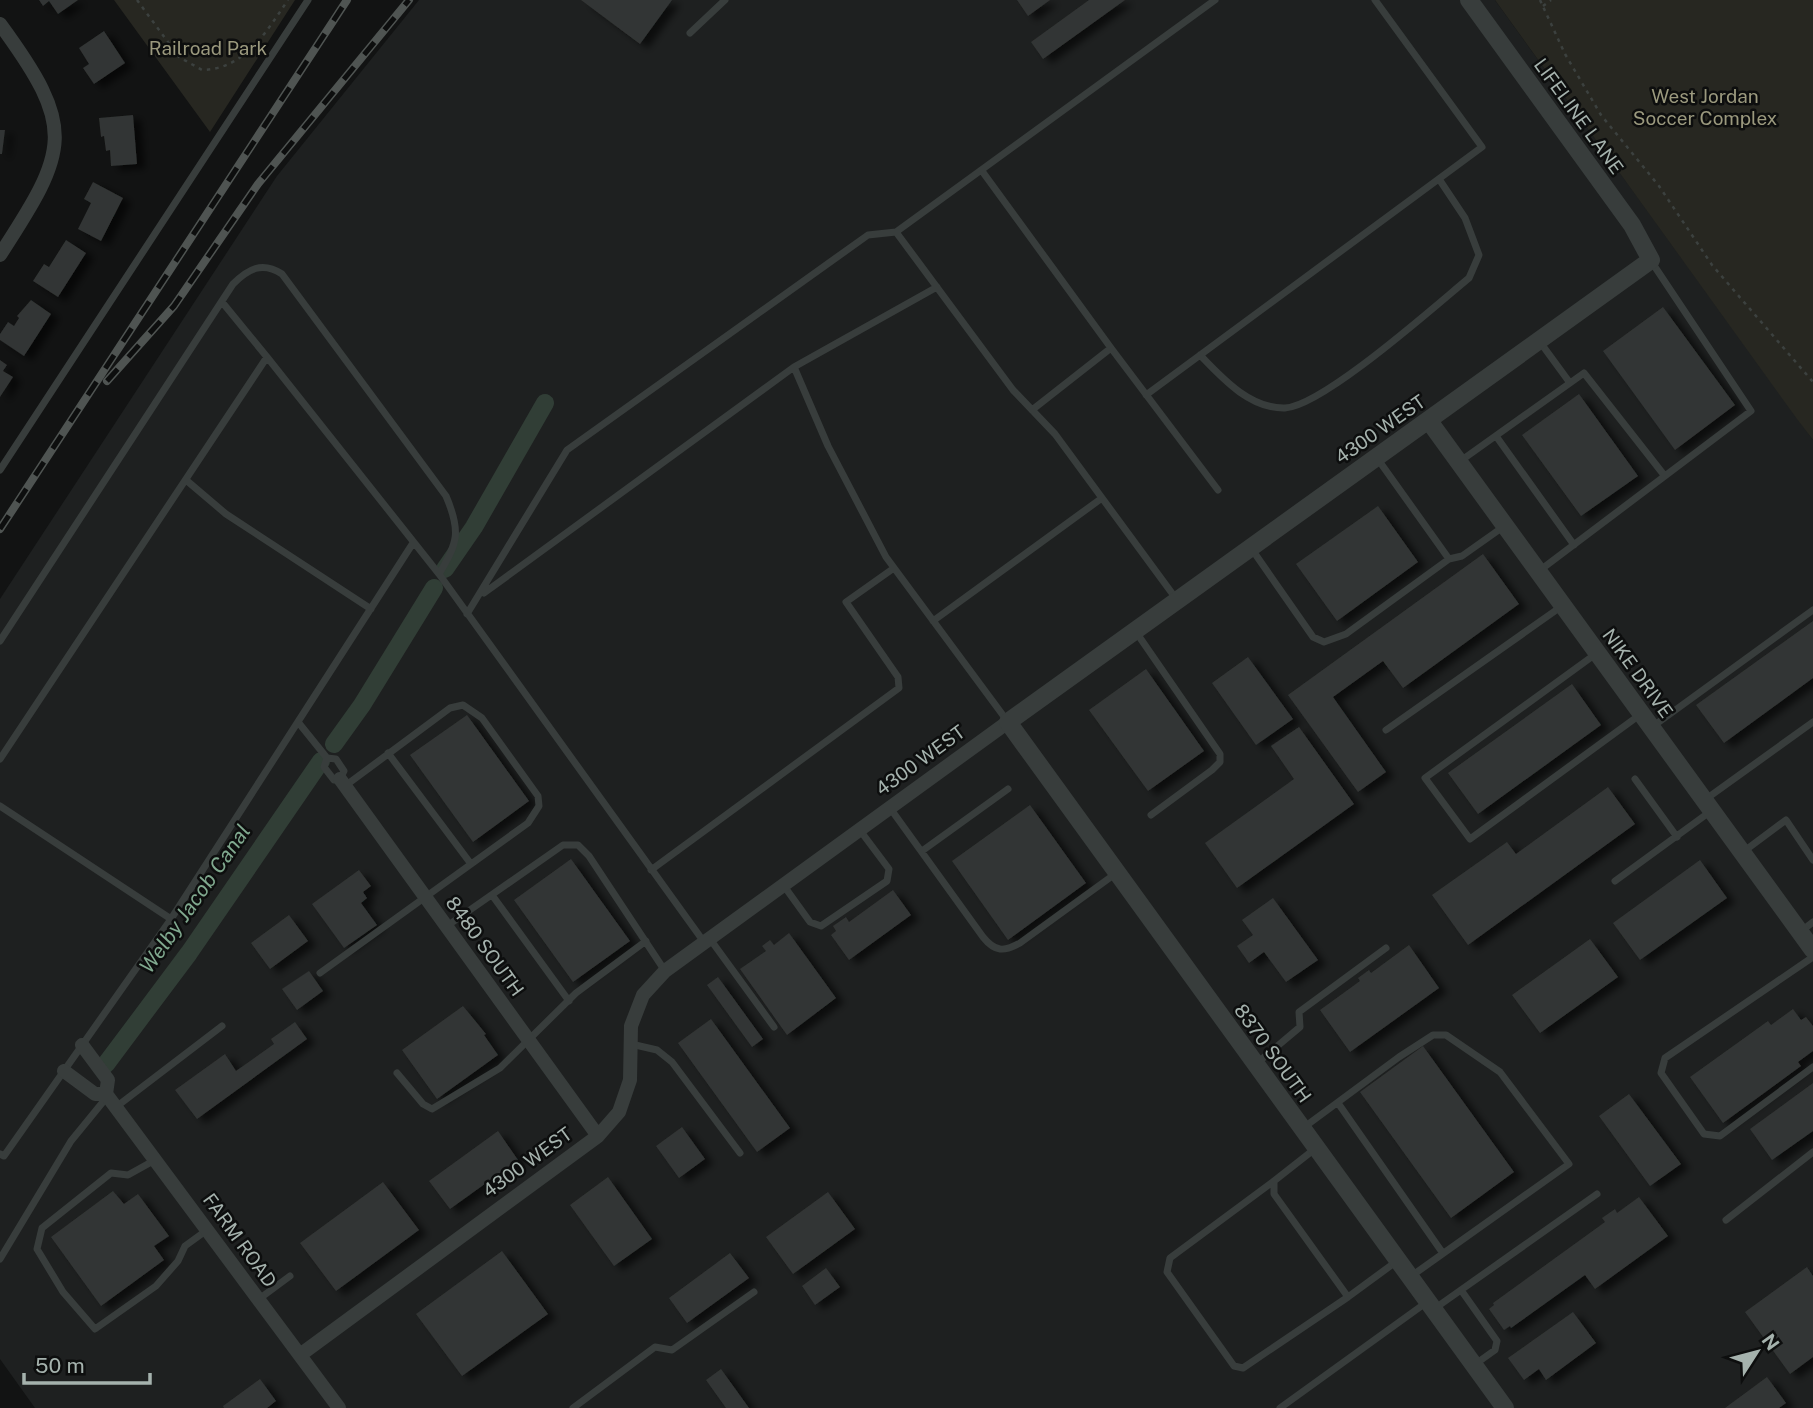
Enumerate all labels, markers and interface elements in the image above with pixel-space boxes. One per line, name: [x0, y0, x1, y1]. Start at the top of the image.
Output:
park label: Railroad Park: [149, 37, 268, 59]
street label: LIFELINE LANE: [1530, 54, 1628, 178]
park label: West Jordan Soccer Complex: [1633, 85, 1777, 129]
street label: 4300 WEST: [1331, 390, 1429, 468]
street label: NIKE DRIVE: [1598, 624, 1678, 722]
street label: 4300 WEST: [871, 720, 969, 800]
water label: Welby Jacob Canal: [134, 819, 255, 978]
street label: 8480 SOUTH: [441, 892, 529, 1000]
street label: 8370 SOUTH: [1230, 999, 1316, 1107]
street label: 4300 WEST: [478, 1122, 576, 1202]
street label: FARM ROAD: [199, 1189, 281, 1291]
north arrow: [1722, 1317, 1792, 1387]
text: N: [1757, 1330, 1784, 1354]
scale bar: [24, 1342, 150, 1386]
text: 50 m: [35, 1353, 85, 1378]

